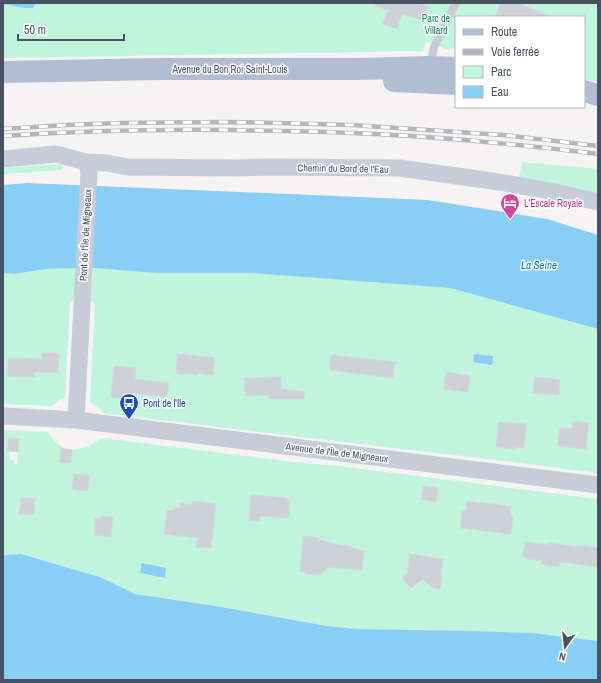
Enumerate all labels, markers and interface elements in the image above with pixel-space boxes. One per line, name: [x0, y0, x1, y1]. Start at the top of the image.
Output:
park label: Parc de Villard: [422, 12, 451, 37]
scale bar: [18, 16, 124, 42]
legend: [455, 16, 585, 108]
text: 50 m: [24, 22, 46, 38]
text: Route: [491, 24, 517, 40]
text: Voie ferrée: [491, 44, 539, 60]
street label: Avenue du Bon Roi Saint-Louis: [171, 63, 288, 76]
text: Parc: [491, 64, 511, 80]
text: Eau: [491, 84, 509, 100]
street label: Chemin du Bord de l'Eau: [297, 161, 389, 176]
street label: Pont de l'Île de Migneaux: [77, 188, 94, 281]
hotel icon: L'Escale Royale: [499, 192, 521, 220]
place label: L'Escale Royale: [524, 197, 583, 210]
water label: La Seine: [521, 258, 557, 272]
bus stop icon: Pont de l'Ile: [118, 392, 140, 420]
place label: Pont de l'Ile: [143, 397, 186, 410]
street label: Avenue de l'Île de Migneaux: [284, 440, 390, 465]
north arrow: [545, 627, 585, 667]
text: N: [557, 649, 567, 664]

